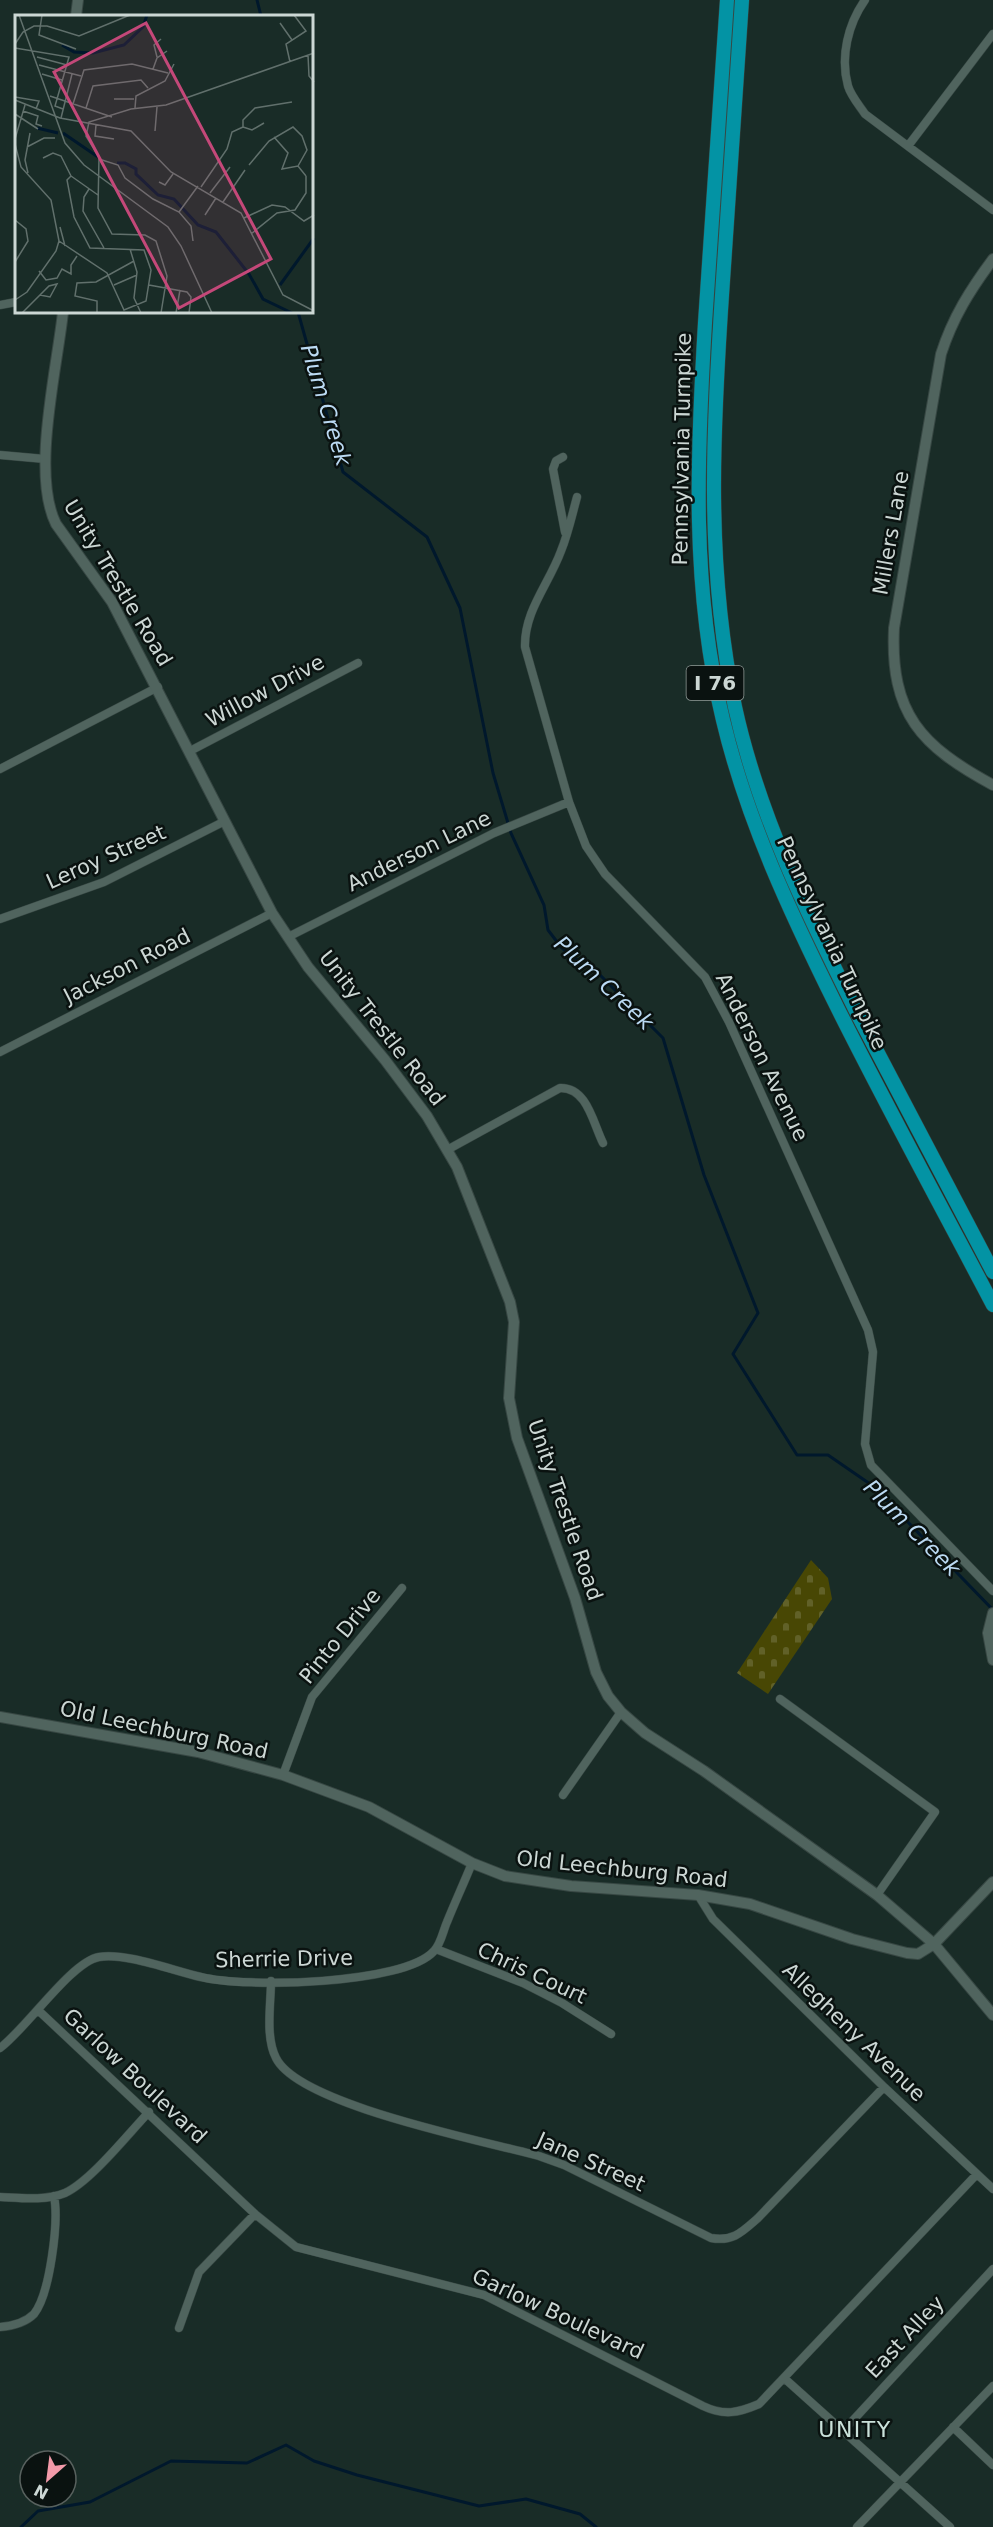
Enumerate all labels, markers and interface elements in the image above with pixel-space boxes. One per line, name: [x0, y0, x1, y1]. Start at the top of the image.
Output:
inset map: [15, 15, 314, 314]
street label: Pennsylvania Turnpike: [668, 332, 696, 566]
water label: Plum Creek: [296, 341, 357, 470]
street label: Millers Lane: [868, 469, 914, 597]
street label: Unity Trestle Road: [59, 495, 177, 671]
street label: Willow Drive: [202, 650, 328, 732]
road number: I 76: [686, 666, 744, 700]
street label: Anderson Lane: [343, 806, 495, 896]
street label: Leroy Street: [43, 820, 169, 894]
street label: Pennsylvania Turnpike: [772, 832, 892, 1054]
street label: Jackson Road: [58, 924, 194, 1009]
water label: Plum Creek: [549, 931, 660, 1036]
street label: Unity Trestle Road: [314, 946, 450, 1110]
street label: Anderson Avenue: [711, 969, 813, 1145]
street label: Unity Trestle Road: [523, 1416, 607, 1604]
water label: Plum Creek: [859, 1475, 966, 1582]
street label: Pinto Drive: [294, 1584, 386, 1688]
street label: Old Leechburg Road: [58, 1696, 270, 1764]
street label: Old Leechburg Road: [515, 1846, 729, 1892]
street label: Chris Court: [474, 1937, 590, 2009]
street label: Sherrie Drive: [215, 1946, 353, 1972]
street label: Allegheny Avenue: [778, 1958, 930, 2106]
street label: Garlow Boulevard: [59, 2004, 211, 2148]
street label: Jane Street: [531, 2127, 649, 2197]
street label: Garlow Boulevard: [468, 2264, 648, 2364]
street label: East Alley: [861, 2291, 949, 2383]
district label: UNITY: [818, 2417, 892, 2442]
north arrow: [18, 2449, 78, 2509]
text: N: [31, 2480, 52, 2503]

